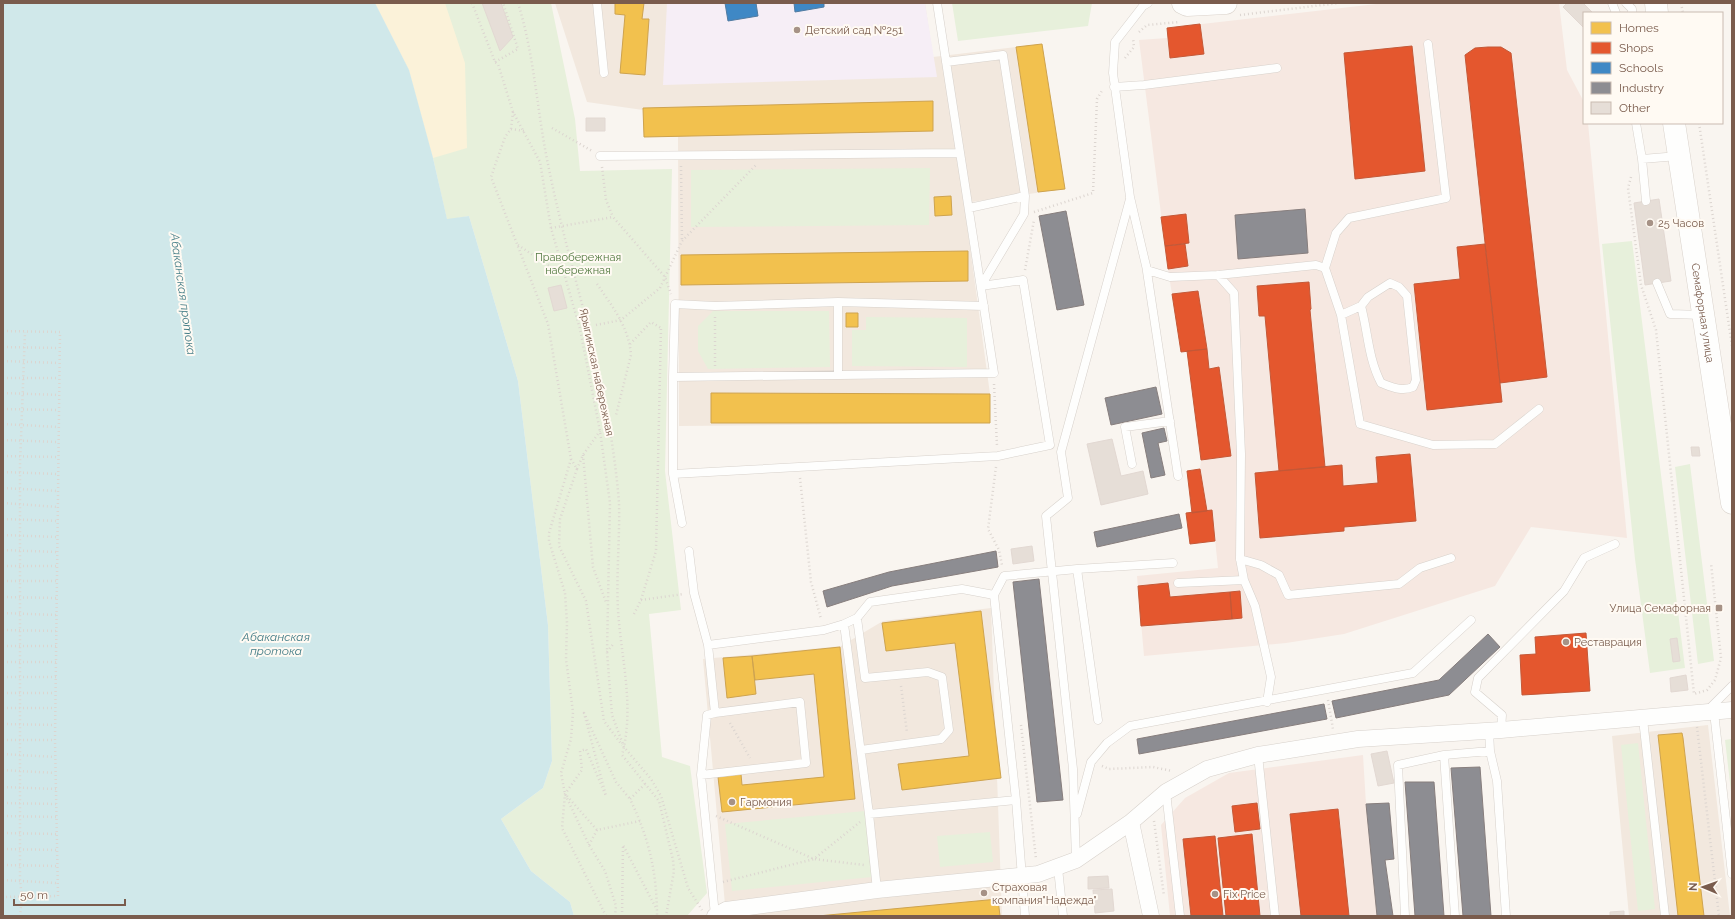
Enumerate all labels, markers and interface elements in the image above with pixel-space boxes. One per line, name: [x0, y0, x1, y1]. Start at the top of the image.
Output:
legend: [1583, 12, 1723, 124]
text: Homes: [1619, 21, 1659, 35]
place label: Детский сад №251: [805, 24, 903, 37]
marker: Детский сад №251: [792, 25, 802, 35]
text: Shops: [1619, 41, 1654, 55]
text: Schools: [1619, 61, 1663, 75]
text: Industry: [1619, 81, 1665, 95]
text: Other: [1619, 101, 1651, 115]
place label: 25 Часов: [1658, 217, 1704, 230]
marker: 25 Часов: [1645, 218, 1655, 228]
water label: Абаканская протока: [167, 231, 198, 356]
park label: Правобережная набережная: [535, 251, 621, 277]
street label: Семафорная улица: [1688, 262, 1716, 364]
street label: Ярыгинская набережная: [577, 307, 616, 437]
place label: Улица Семафорная: [1609, 602, 1711, 615]
marker: Улица Семафорная: [1714, 603, 1724, 613]
water label: Абаканская протока: [241, 630, 310, 658]
place label: Реставрация: [1574, 636, 1642, 649]
marker: Реставрация: [1561, 637, 1571, 647]
place label: Гармония: [740, 796, 791, 809]
marker: Гармония: [727, 797, 737, 807]
north arrow: [1683, 867, 1723, 907]
scale bar: [14, 881, 125, 907]
place label: Страховая компания"Надежда": [992, 881, 1097, 907]
text: N: [1687, 882, 1700, 891]
text: 50 m: [20, 888, 48, 902]
marker: Страховая компания"Надежда": [979, 888, 989, 898]
place label: Fix Price: [1223, 888, 1266, 901]
marker: Fix Price: [1210, 889, 1220, 899]

